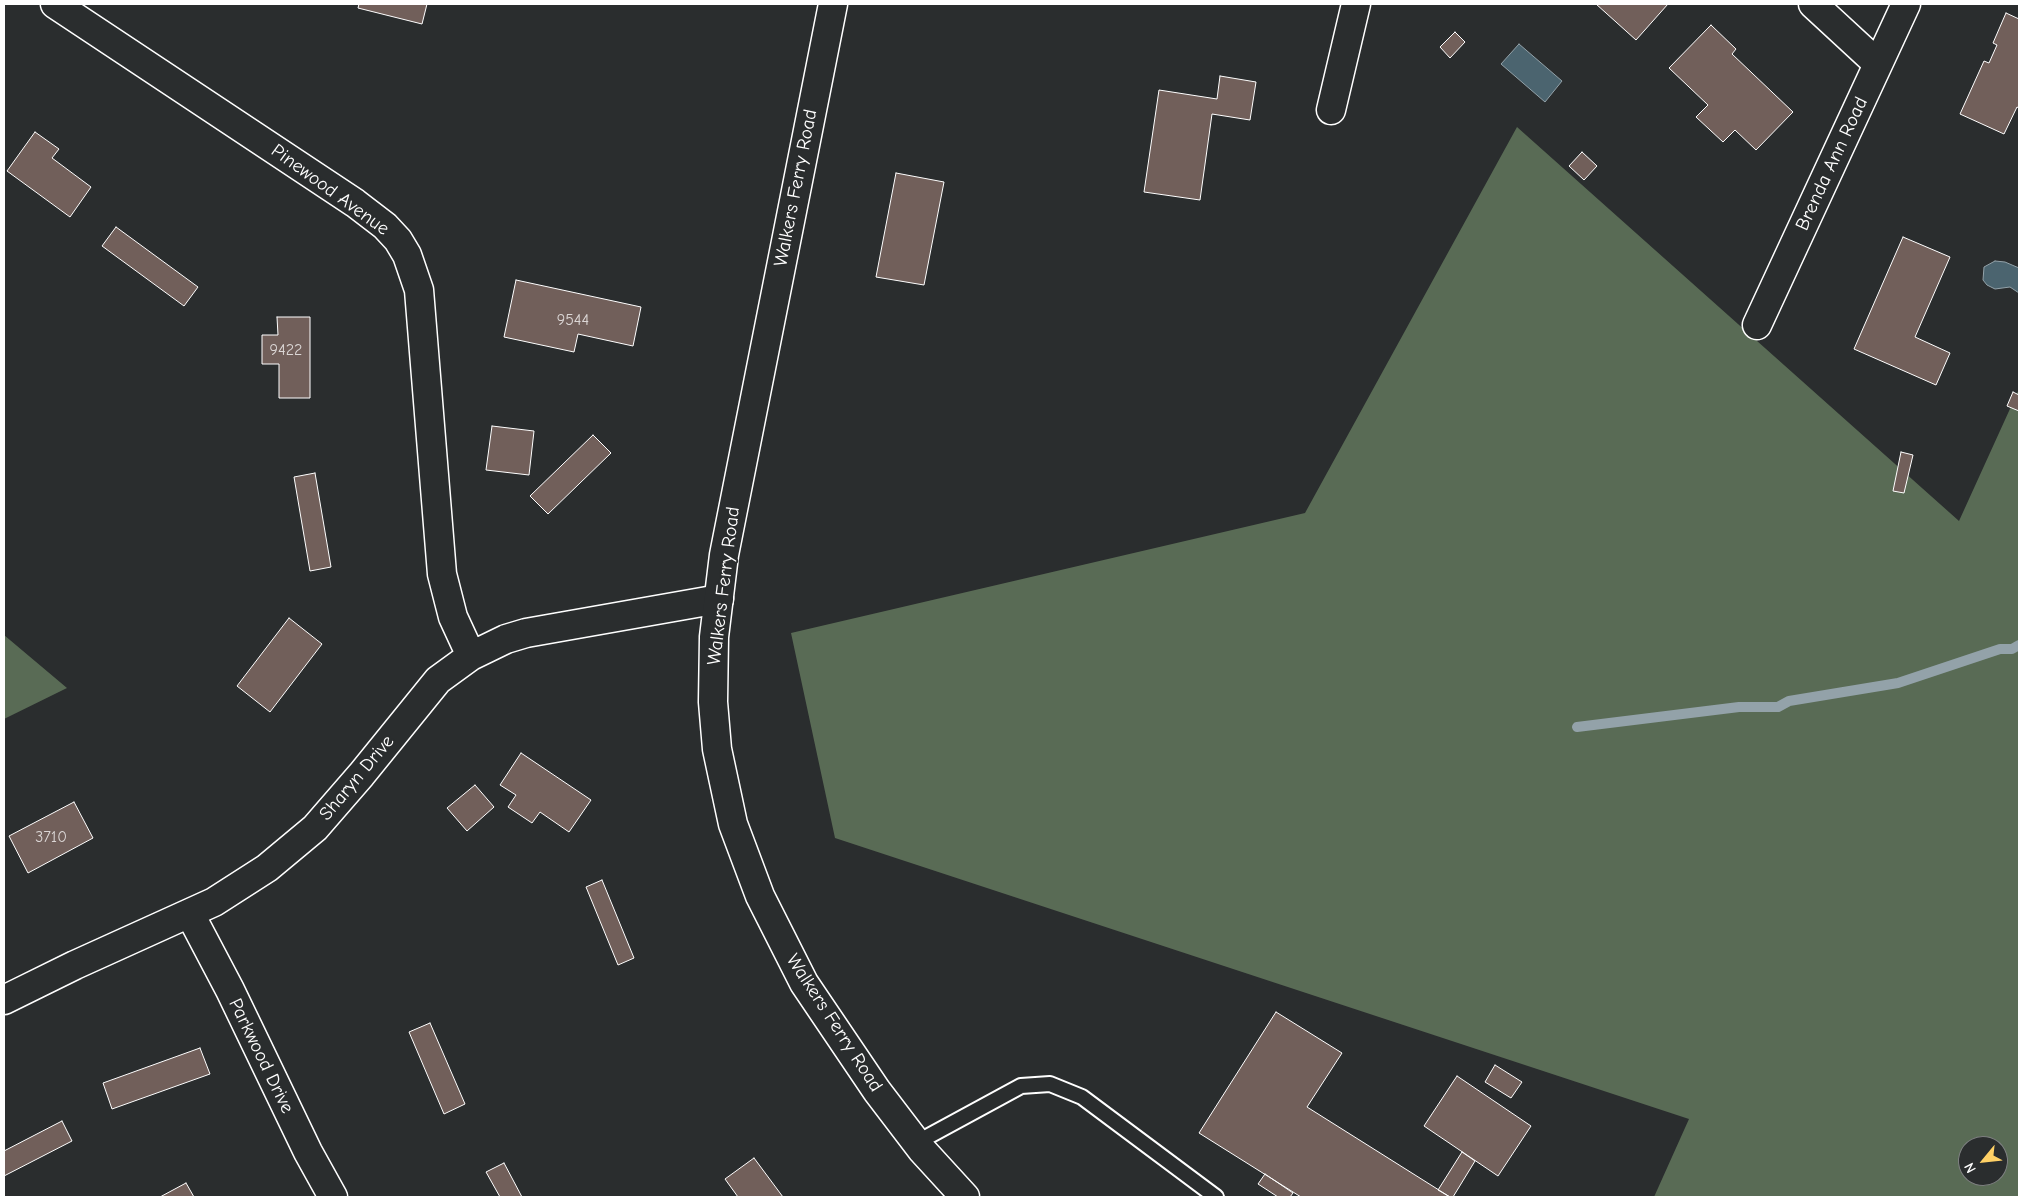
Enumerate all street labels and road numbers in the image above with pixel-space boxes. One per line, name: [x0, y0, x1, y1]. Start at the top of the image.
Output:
street label: Brenda Ann Road: [1791, 94, 1873, 234]
street label: Walkers Ferry Road: [770, 107, 822, 269]
street label: Pinewood Avenue: [267, 140, 393, 240]
street label: Walkers Ferry Road: [703, 505, 745, 667]
street label: Sharyn Drive: [315, 731, 399, 825]
street label: Walkers Ferry Road: [781, 950, 887, 1096]
street label: Parkwood Drive: [223, 995, 299, 1117]

